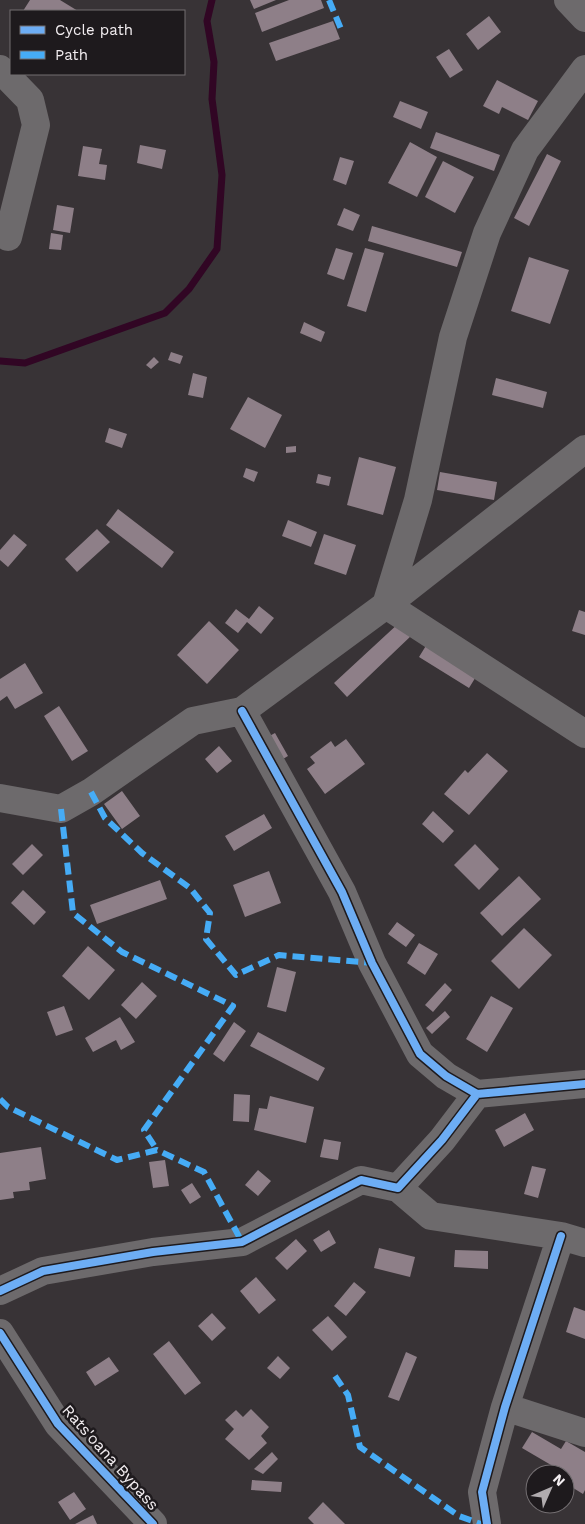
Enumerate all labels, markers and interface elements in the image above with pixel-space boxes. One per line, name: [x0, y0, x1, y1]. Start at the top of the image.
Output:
legend: [10, 10, 185, 75]
text: Cycle path: [55, 21, 133, 39]
text: Path: [55, 46, 88, 64]
street label: Rats'oana Bypass: [58, 1401, 163, 1514]
north arrow: [525, 1464, 575, 1514]
text: N: [550, 1470, 569, 1489]

